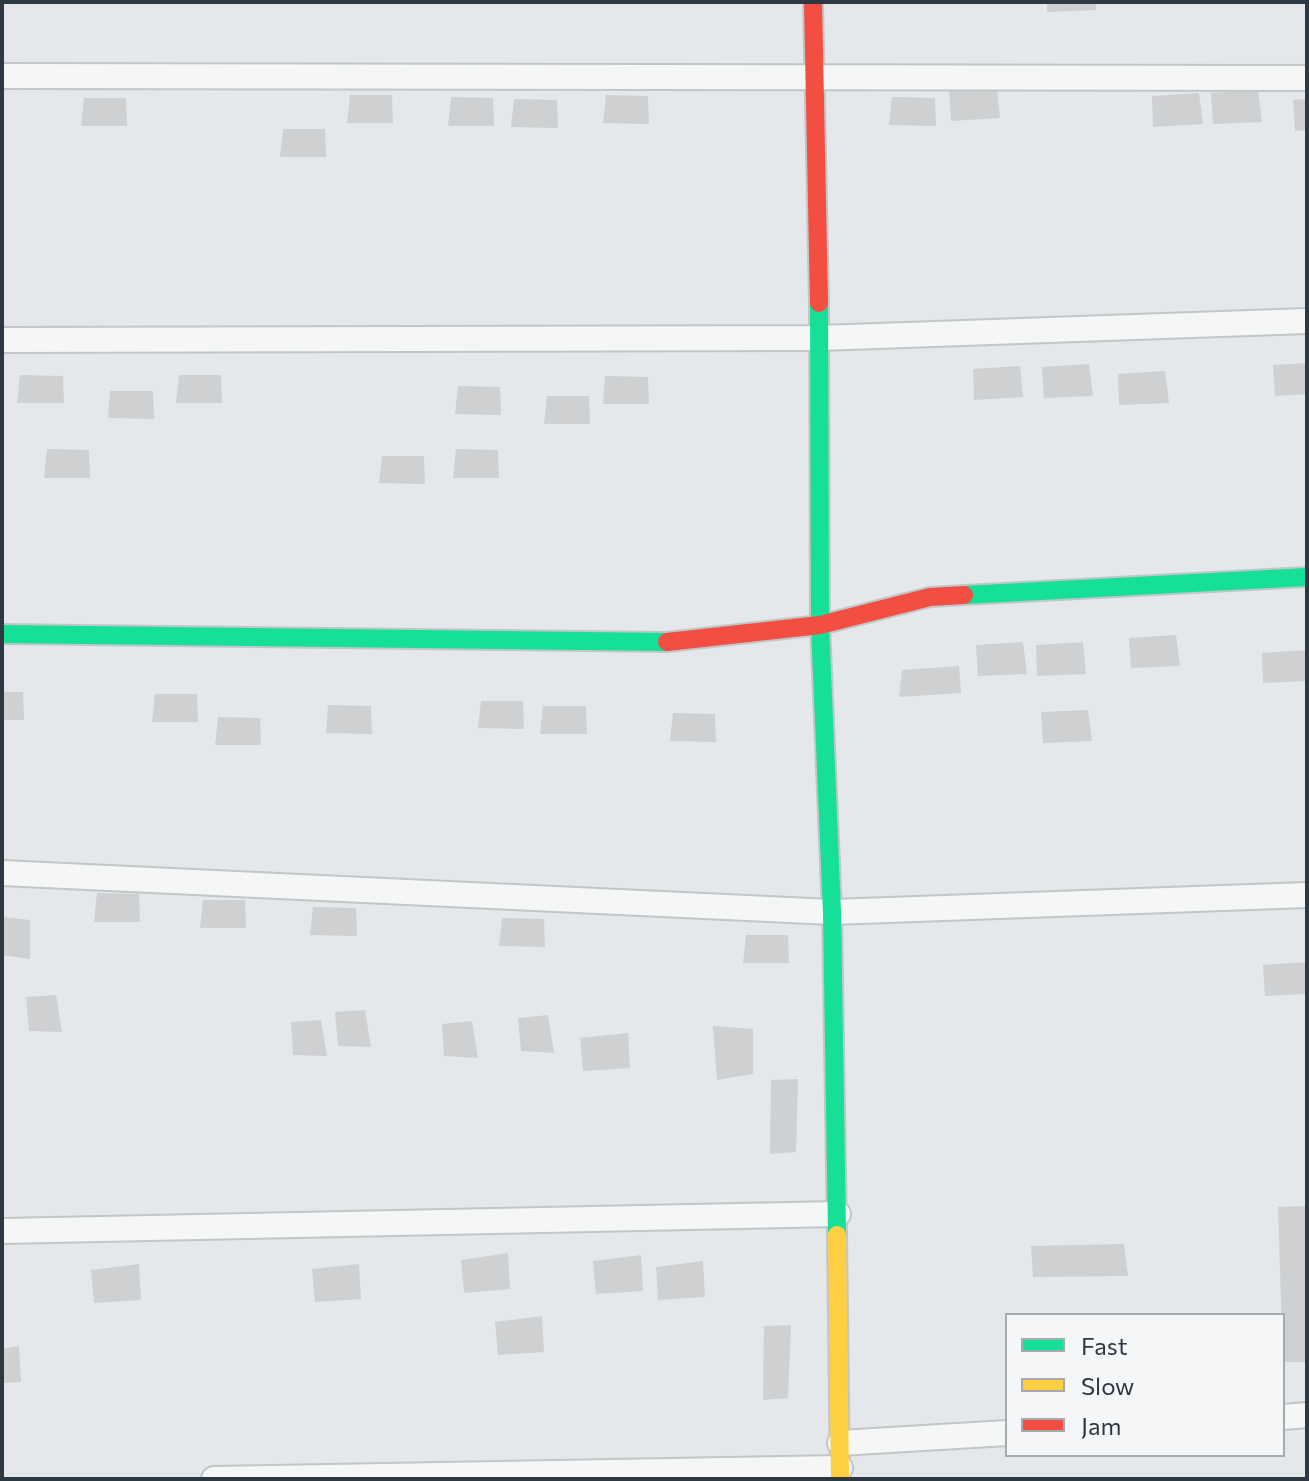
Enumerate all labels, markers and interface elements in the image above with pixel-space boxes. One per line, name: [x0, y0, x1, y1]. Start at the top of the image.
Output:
legend: [1005, 1313, 1285, 1457]
text: Fast: [1081, 1331, 1128, 1360]
text: Slow: [1081, 1371, 1134, 1400]
text: Jam: [1081, 1411, 1121, 1440]

